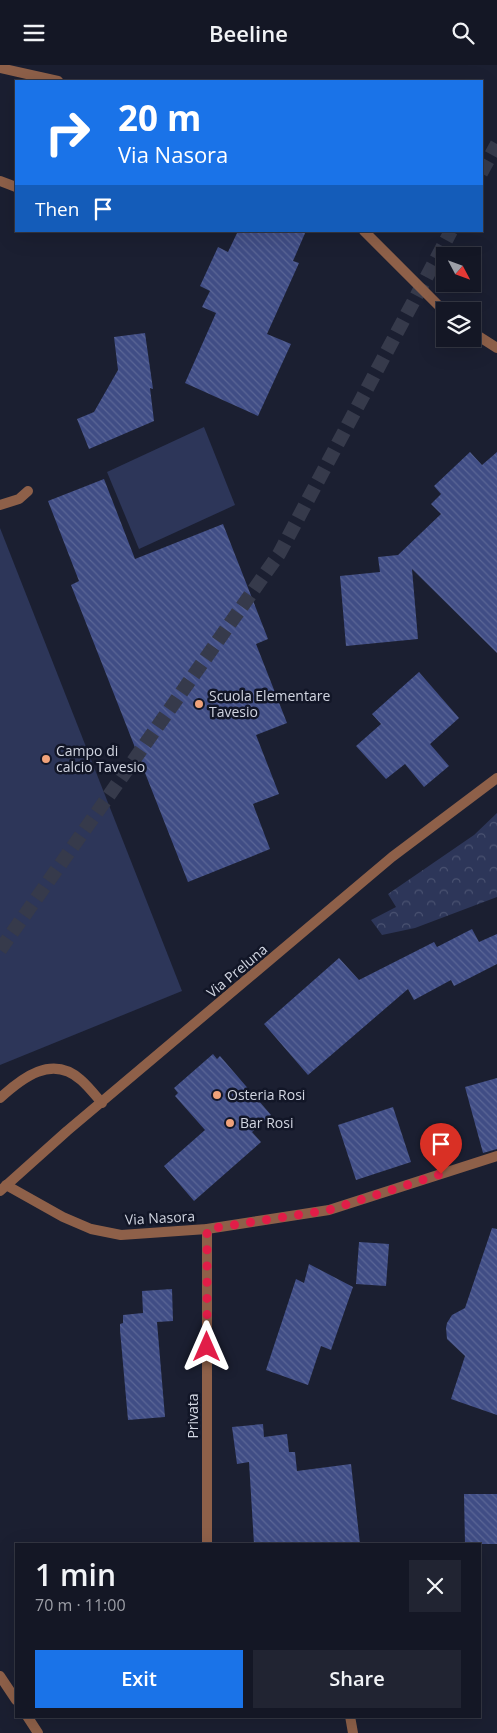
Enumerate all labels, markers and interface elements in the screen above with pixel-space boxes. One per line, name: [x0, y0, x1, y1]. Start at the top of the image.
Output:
text: Beeline: [209, 18, 288, 48]
icon: menu: [20, 19, 48, 47]
icon: search: [449, 19, 477, 47]
text: 20 m: [118, 94, 201, 141]
icon: right: [35, 100, 100, 165]
text: Via Nasora: [118, 139, 228, 169]
icon: arrive: [89, 195, 117, 223]
text: Then: [35, 196, 79, 222]
north arrow: [436, 247, 481, 293]
map controls: [436, 247, 481, 347]
button: layers: [436, 302, 481, 347]
place label: Scuola Elementare Tavesio: [209, 686, 330, 721]
marker: Scuola Elementare Tavesio: [193, 698, 205, 710]
place label: Campo di calcio Tavesio: [56, 741, 145, 776]
marker: Campo di calcio Tavesio: [40, 753, 52, 765]
street label: Via Preluna: [202, 940, 271, 1002]
place label: Osteria Rosi: [227, 1085, 305, 1104]
marker: Osteria Rosi: [211, 1089, 223, 1101]
place label: Bar Rosi: [240, 1113, 293, 1132]
marker: Bar Rosi: [224, 1117, 236, 1129]
pin: [420, 1123, 462, 1174]
icon: arrive: [427, 1130, 455, 1158]
street label: Via Nasora: [124, 1206, 196, 1229]
position arrow: [180, 1320, 232, 1372]
street label: Privata: [183, 1393, 202, 1439]
text: 1 min: [35, 1554, 116, 1595]
button: close: [409, 1560, 461, 1612]
text: 70 m · 11:00: [35, 1594, 126, 1616]
button: Exit: [35, 1650, 243, 1708]
button: Share: [253, 1650, 461, 1708]

